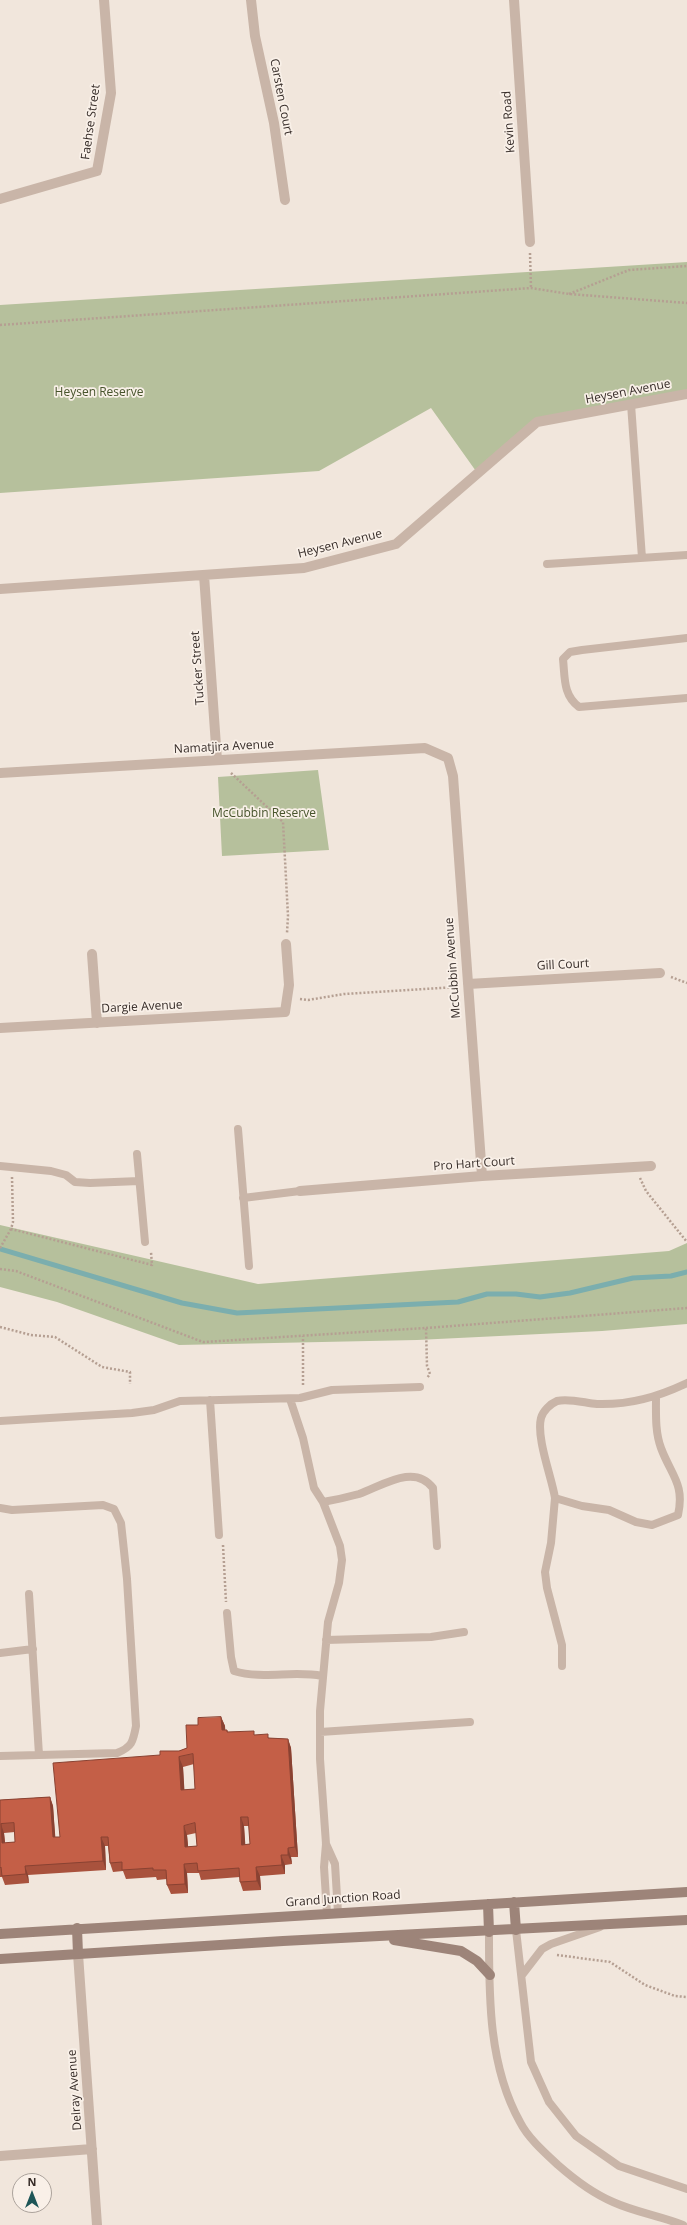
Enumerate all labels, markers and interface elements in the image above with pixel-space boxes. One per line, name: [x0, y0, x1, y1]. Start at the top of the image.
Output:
street label: Carsten Court: [267, 58, 295, 136]
street label: Faehse Street: [79, 83, 103, 161]
street label: Kevin Road: [500, 90, 518, 154]
street label: Heysen Avenue: [584, 377, 672, 407]
park label: Heysen Reserve: [55, 386, 143, 400]
street label: Heysen Avenue: [296, 527, 384, 561]
street label: Tucker Street: [188, 630, 208, 706]
street label: Namatjira Avenue: [174, 737, 274, 757]
park label: McCubbin Reserve: [212, 807, 316, 821]
street label: McCubbin Avenue: [442, 917, 464, 1019]
street label: Gill Court: [537, 956, 589, 974]
street label: Dargie Avenue: [101, 998, 183, 1016]
street label: Pro Hart Court: [433, 1154, 515, 1174]
street label: Grand Junction Road: [285, 1888, 401, 1910]
street label: Delray Avenue: [65, 2049, 85, 2131]
north arrow: [12, 2173, 52, 2213]
text: N: [28, 2174, 36, 2189]

